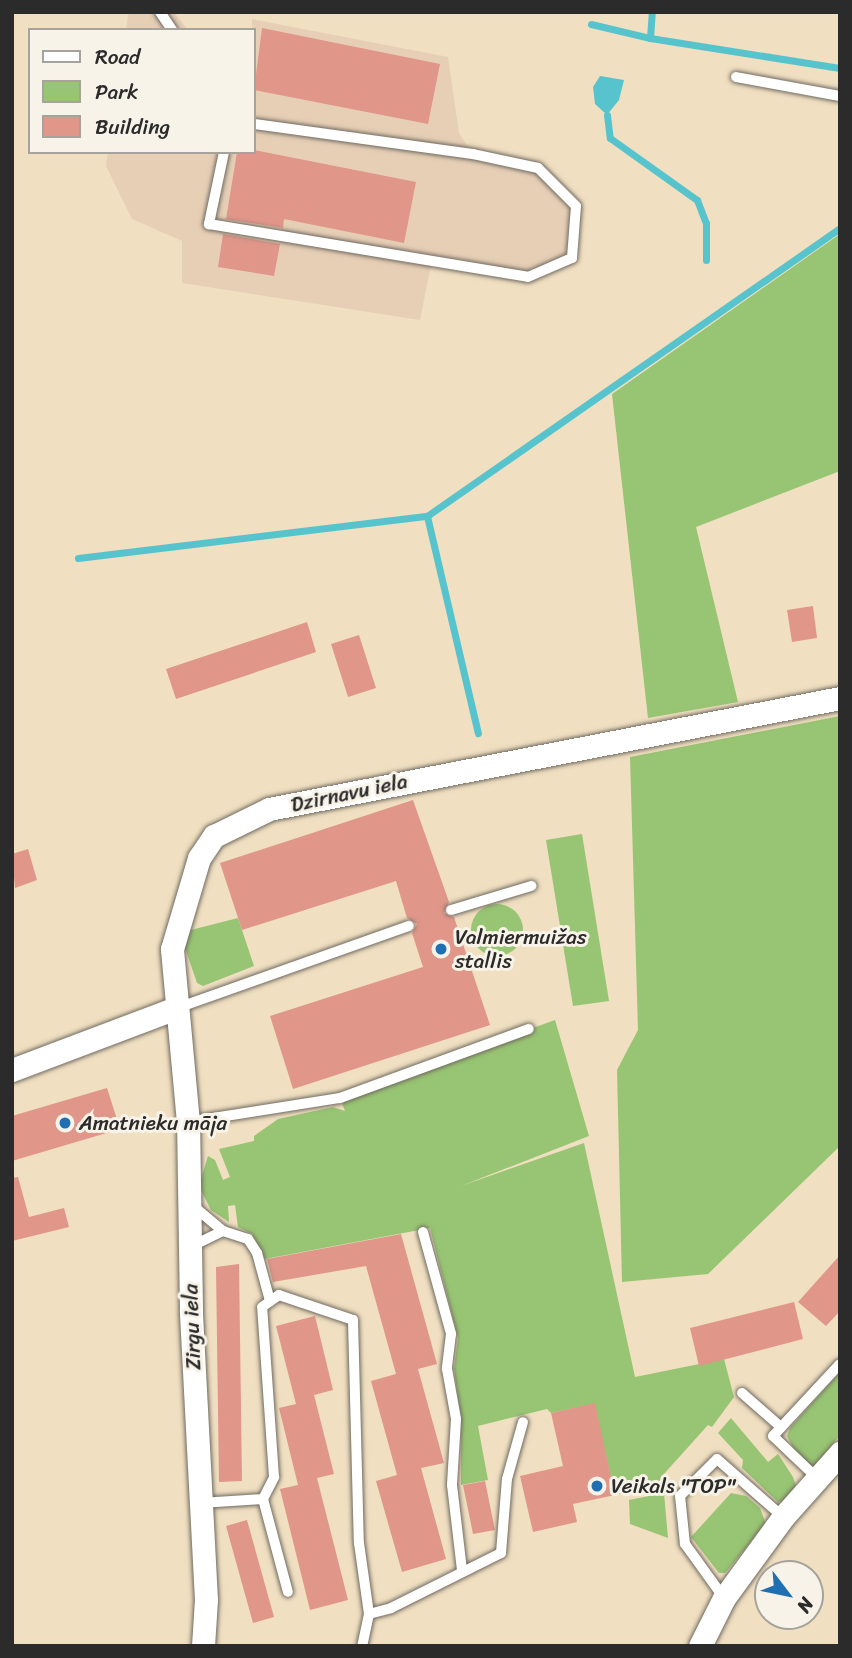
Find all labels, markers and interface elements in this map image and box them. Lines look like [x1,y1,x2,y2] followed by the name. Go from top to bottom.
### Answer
[28,28,256,154] legend
[95,38,140,76] text: Road
[95,73,138,111] text: Park
[95,108,170,146] text: Building
[288,768,410,818] street label: Dzirnavu iela
[455,924,587,974] place label: Valmiermuižas stallis
[433,941,449,957] marker: Valmiermuižas stallis
[79,1110,228,1136] place label: Amatnieku māja
[57,1115,73,1131] marker: Amatnieku māja
[178,1283,206,1371] street label: Zirgu iela
[611,1473,735,1499] place label: Veikals "TOP"
[589,1478,605,1494] marker: Veikals "TOP"
[754,1560,824,1630] north arrow
[788,1591,823,1620] text: N

